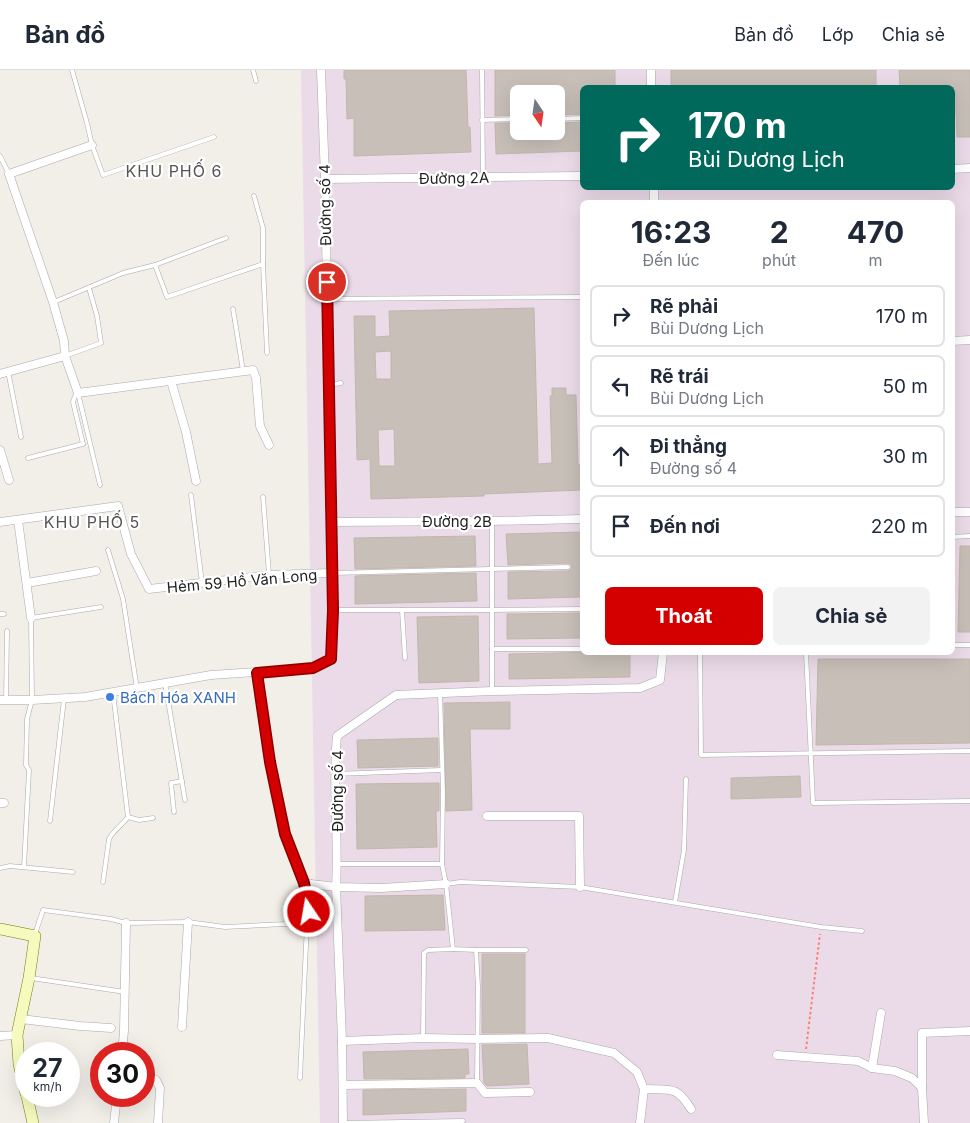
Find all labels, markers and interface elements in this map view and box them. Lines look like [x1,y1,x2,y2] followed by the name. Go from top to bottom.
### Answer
[25,20,105,49] text: Bản đồ
[734,24,794,45] text: Bản đồ
[822,24,854,45] text: Lớp
[882,24,945,45] text: Chia sẻ
[510,85,565,140] north arrow
[510,85,565,140] map controls
[688,104,787,146] text: 170 m
[605,105,670,170] icon: right
[688,146,845,172] text: Bùi Dương Lịch
[126,159,222,181] district label: KHU PHỐ 6
[315,164,335,246] street label: Đường số 4
[419,168,489,188] street label: Đường 2A
[631,214,711,250] text: 16:23
[770,214,789,250] text: 2
[847,214,904,250] text: 470
[642,250,700,270] text: Đến lúc
[762,250,796,270] text: phút
[869,250,883,270] text: m
[306,261,348,303] pin
[313,268,341,296] icon: arrive
[650,295,718,318] text: Rẽ phải
[607,302,635,330] icon: right
[876,305,928,328] text: 170 m
[650,318,764,338] text: Bùi Dương Lịch
[650,365,709,388] text: Rẽ trái
[607,372,635,400] icon: left
[882,375,928,398] text: 50 m
[650,388,764,408] text: Bùi Dương Lịch
[650,435,727,458] text: Đi thẳng
[607,442,635,470] icon: ahead
[882,445,928,468] text: 30 m
[650,458,737,478] text: Đường số 4
[44,510,140,532] district label: KHU PHỐ 5
[422,512,492,531] street label: Đường 2B
[607,512,635,540] icon: arrive
[650,515,720,538] text: Đến nơi
[871,515,928,538] text: 220 m
[166,565,318,597] street label: Hẻm 59 Hồ Văn Long
[605,587,763,645] button: Thoát
[773,587,930,645] button: Chia sẻ
[120,688,236,707] place label: Bách Hóa XANH
[104,691,116,703] marker: Bách Hóa XANH
[328,750,347,832] street label: Đường số 4
[282,885,334,937] position arrow
[90,1042,155,1107] speed limit sign: 30
[32,1053,63,1083] text: 27
[33,1079,62,1094] text: km/h

